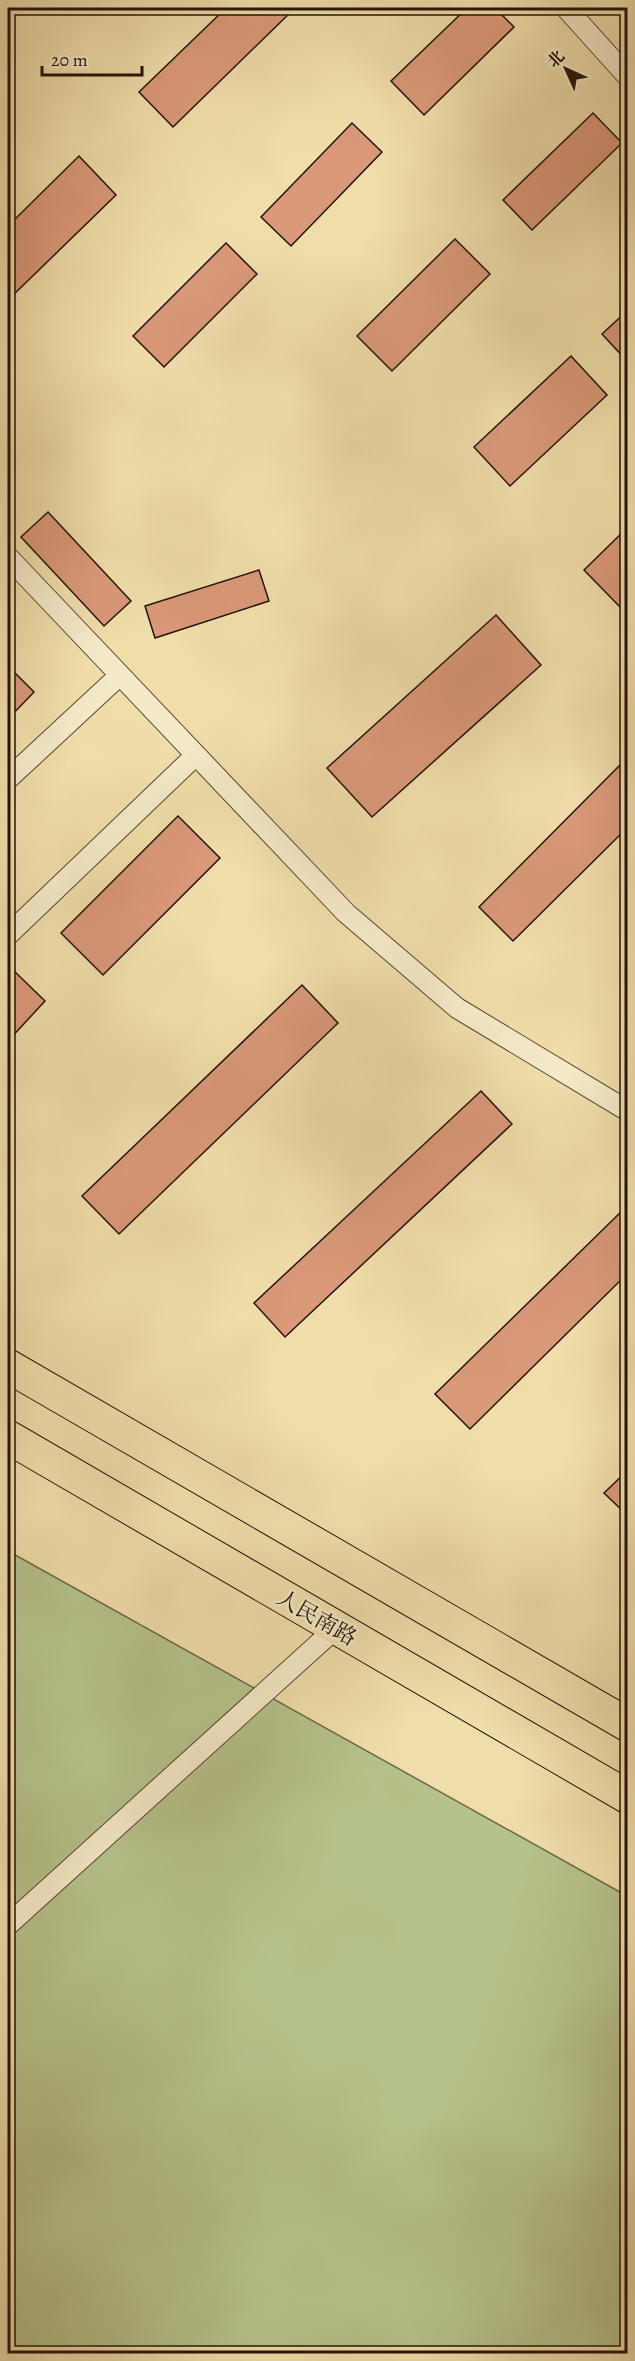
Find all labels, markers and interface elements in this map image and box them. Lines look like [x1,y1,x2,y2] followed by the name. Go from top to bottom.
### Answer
[42,39,142,77] scale bar
[536,39,596,99] north arrow
[543,46,570,73] text: 北
[51,48,88,72] text: 20 m
[271,1583,362,1653] street label: 人民南路

